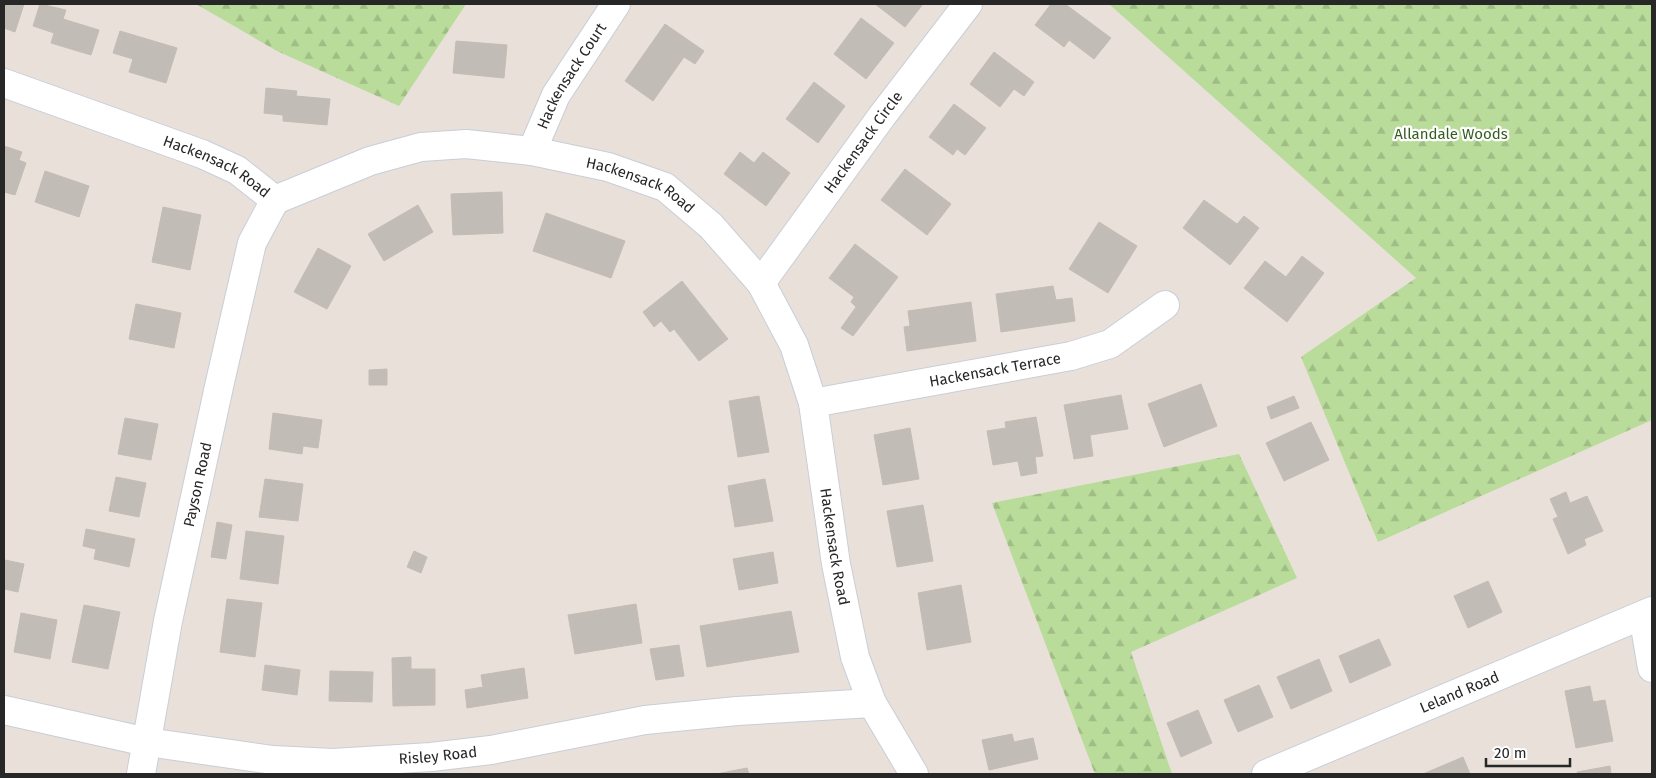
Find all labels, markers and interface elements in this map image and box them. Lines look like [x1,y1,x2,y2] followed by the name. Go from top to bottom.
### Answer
[533,19,610,132] street label: Hackensack Court
[820,88,907,197] street label: Hackensack Circle
[1394,125,1508,143] park label: Allandale Woods
[161,132,274,202] street label: Hackensack Road
[584,154,698,217] street label: Hackensack Road
[928,349,1062,391] street label: Hackensack Terrace
[180,440,216,529] street label: Payson Road
[816,487,853,607] street label: Hackensack Road
[1417,668,1502,717] street label: Leland Road
[1486,736,1570,768] scale bar
[398,743,478,768] street label: Risley Road
[1494,744,1527,762] text: 20 m

